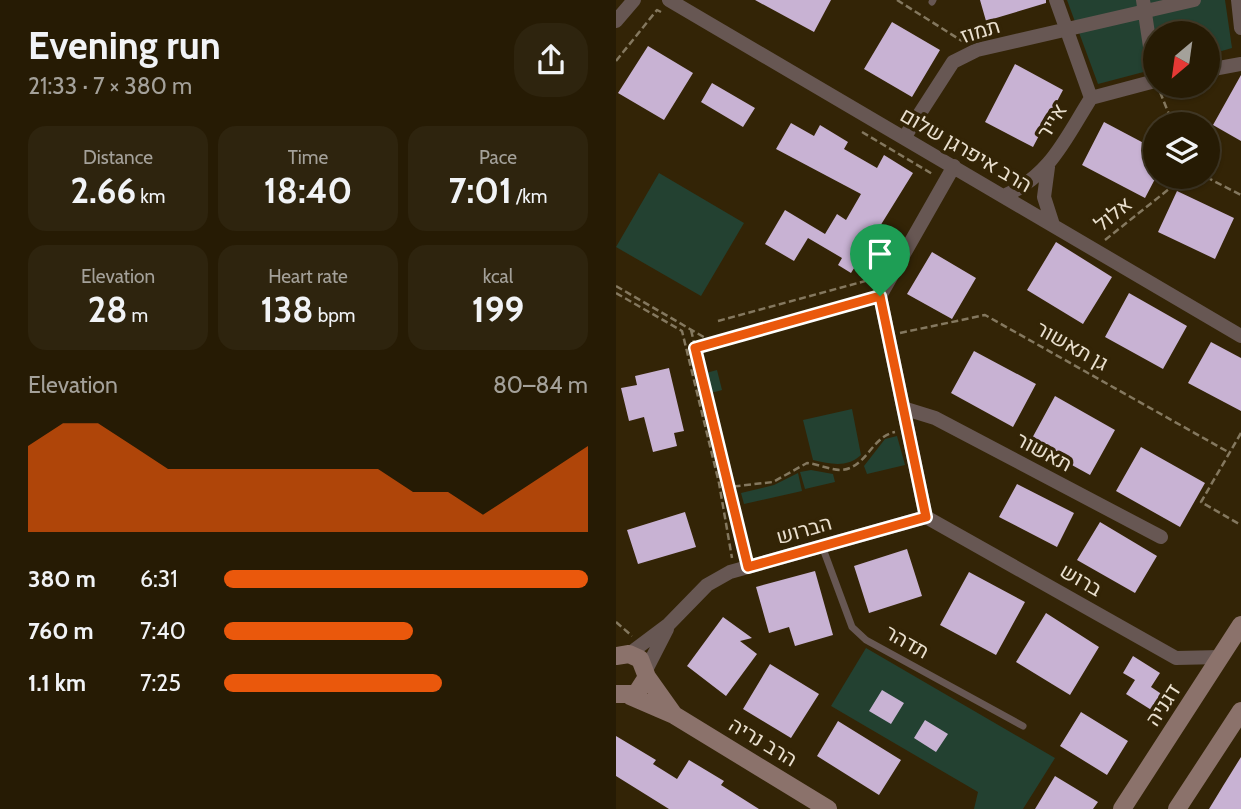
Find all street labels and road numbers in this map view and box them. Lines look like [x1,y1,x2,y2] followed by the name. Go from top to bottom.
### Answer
[957,13,1003,48] street label: תמוז
[1031,99,1072,143] street label: אייר
[896,102,1036,197] street label: הרב איפרגן שלום
[1089,191,1137,236] street label: אלול
[1032,316,1113,376] street label: גן תאשור
[1012,426,1076,477] street label: תאשור
[773,510,835,549] street label: הברוש
[1056,558,1107,601] street label: ברוש
[881,619,934,664] street label: תדהר
[1140,679,1185,731] street label: דגניה
[725,712,802,772] street label: הרב נריה

